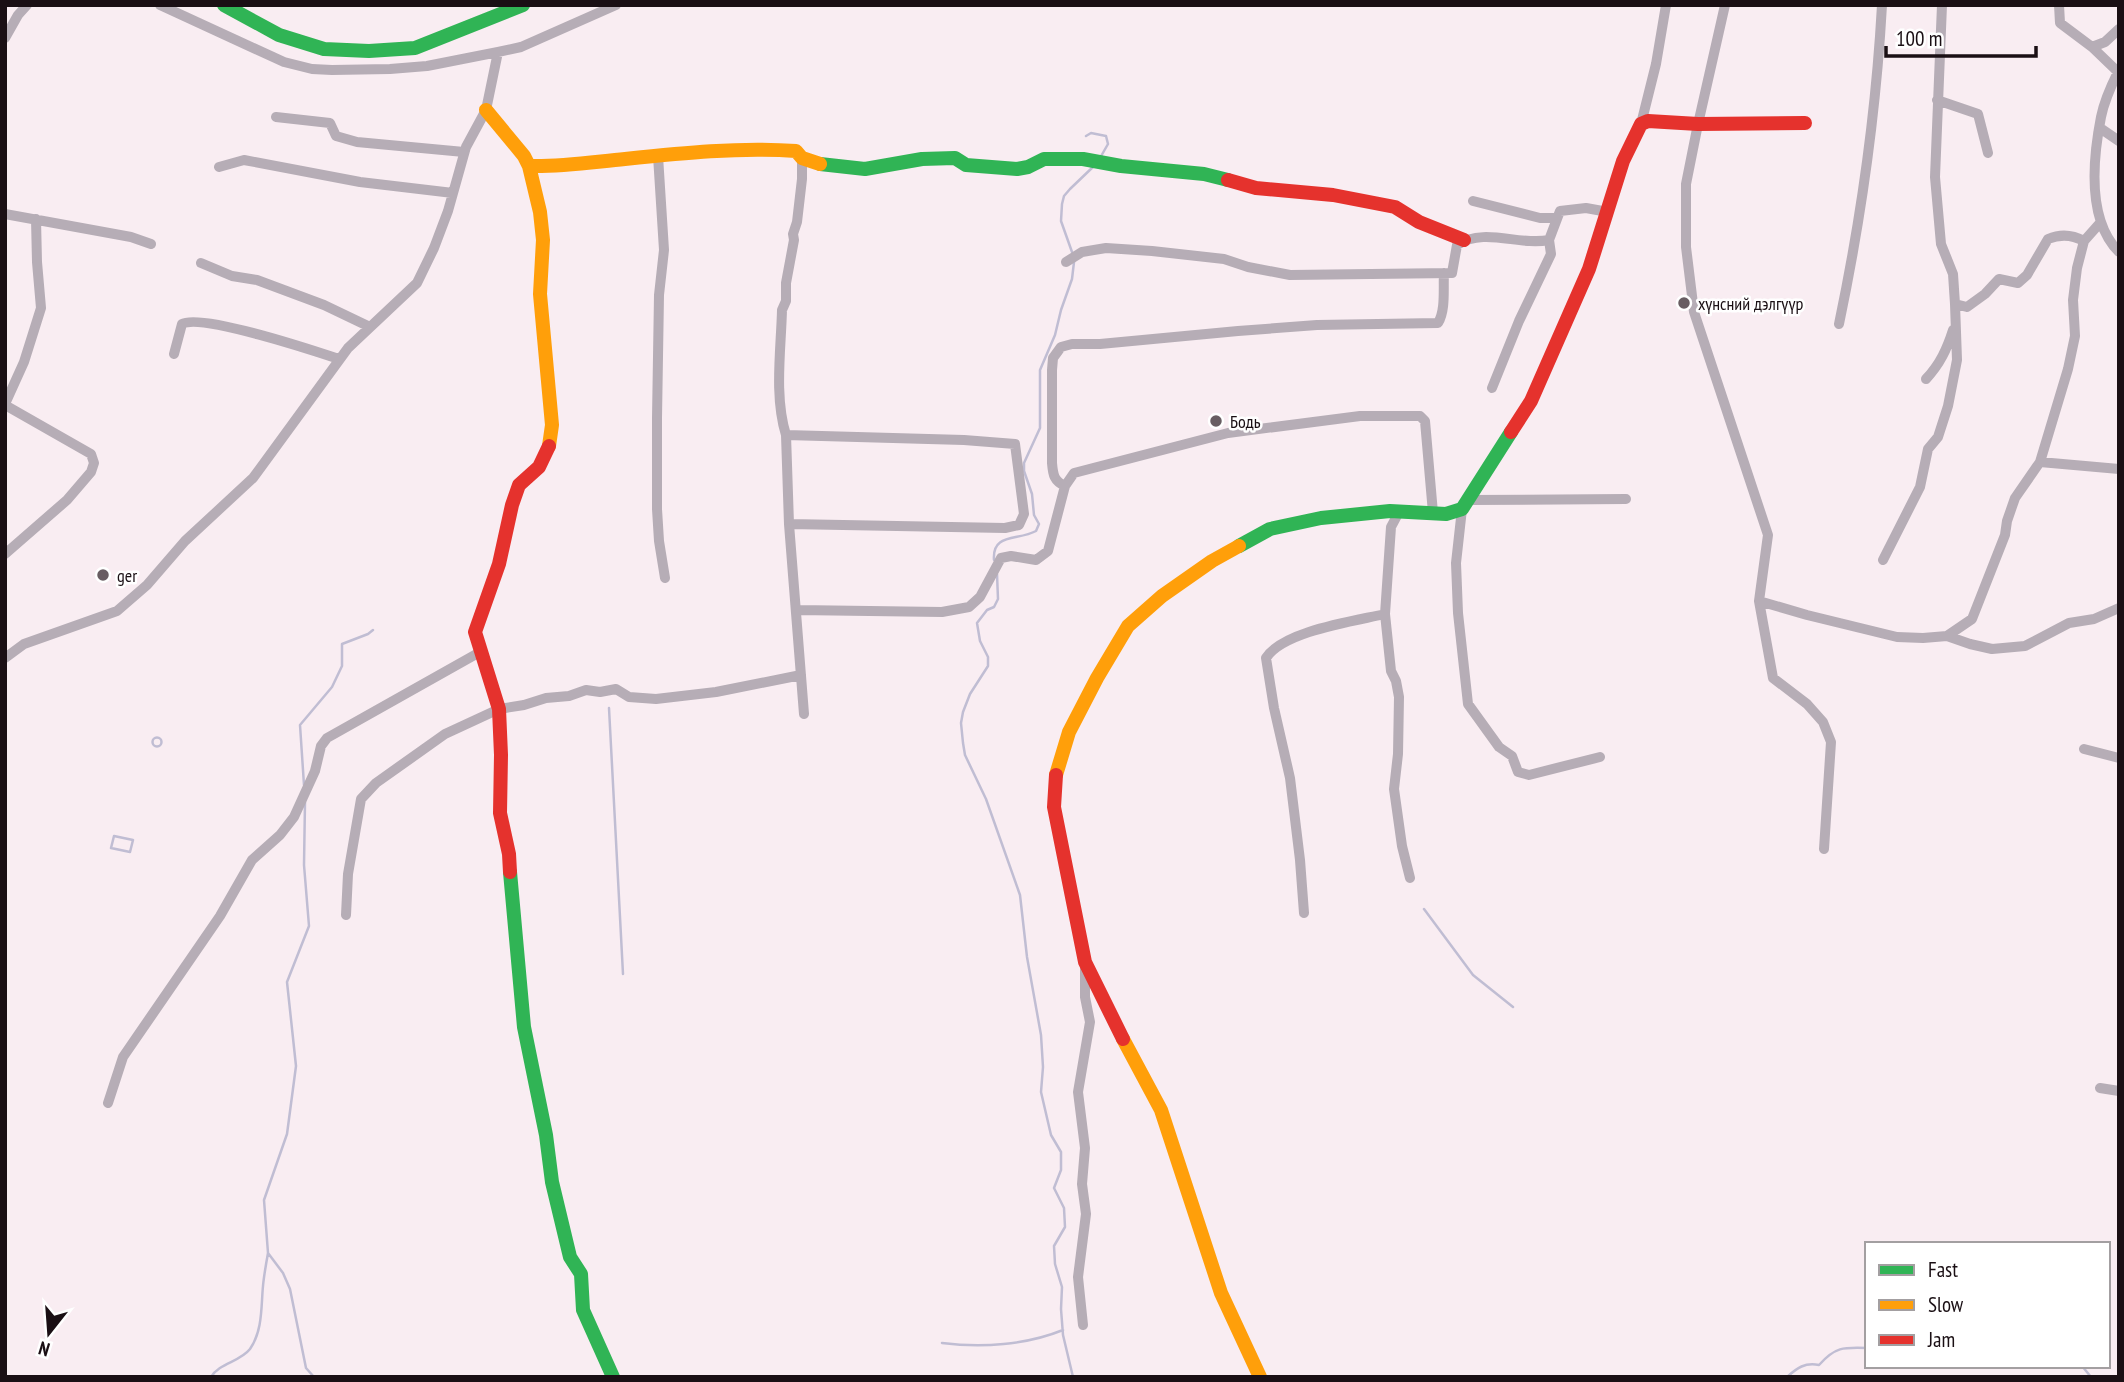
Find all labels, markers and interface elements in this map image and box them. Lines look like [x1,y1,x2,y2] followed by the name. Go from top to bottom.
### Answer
[1886,14,2036,58] scale bar
[1896,25,1942,52] text: 100 m
[1698,292,1803,315] place label: хүнсний дэлгүүр
[1676,295,1692,311] marker: хүнсний дэлгүүр
[1230,410,1261,433] place label: Бодь
[1208,413,1224,429] marker: Бодь
[117,564,137,587] place label: ger
[95,567,111,583] marker: ger
[1865,1242,2110,1368] legend
[1928,1256,1958,1283] text: Fast
[1928,1291,1964,1318] text: Slow
[14,1298,84,1368] north arrow
[1927,1326,1955,1353] text: Jam
[36,1336,52,1362] text: N

